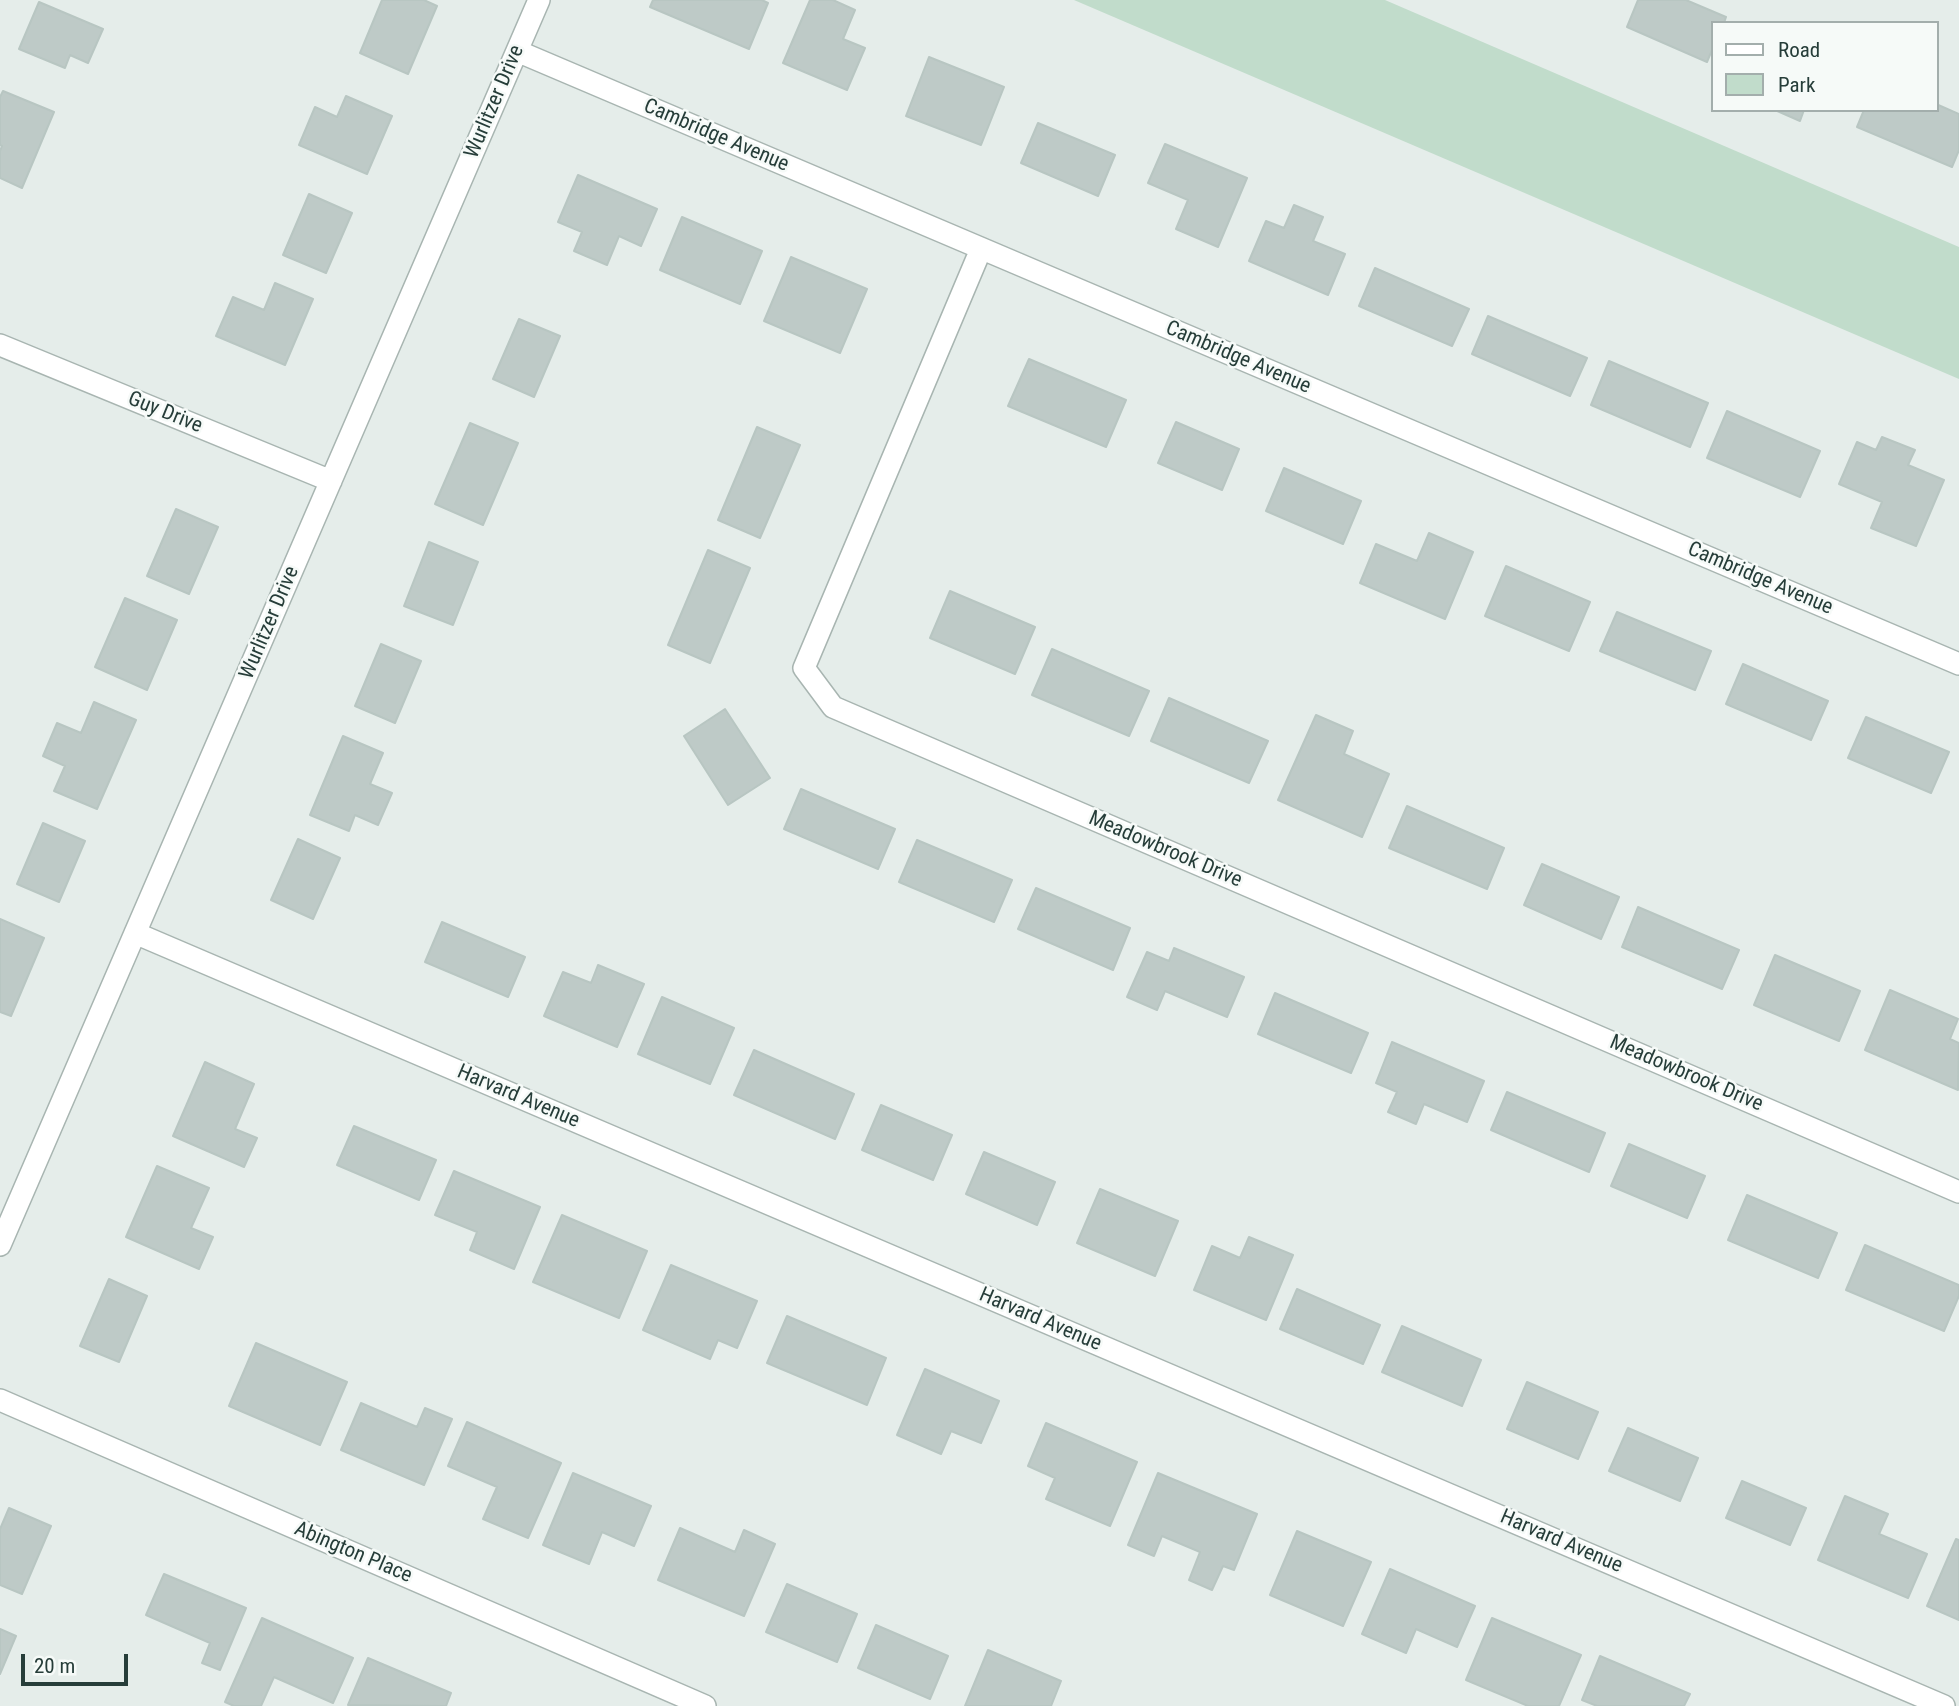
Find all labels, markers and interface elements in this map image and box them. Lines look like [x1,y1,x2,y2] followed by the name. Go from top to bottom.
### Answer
[1710,21,1938,112] legend
[1778,38,1820,62] text: Road
[460,42,530,162] street label: Wurlitzer Drive
[1778,73,1815,97] text: Park
[640,94,792,178] street label: Cambridge Avenue
[1162,316,1314,400] street label: Cambridge Avenue
[124,387,206,439] street label: Guy Drive
[1684,537,1836,621] street label: Cambridge Avenue
[235,563,305,683] street label: Wurlitzer Drive
[1085,806,1245,894] street label: Meadowbrook Drive
[1606,1030,1766,1118] street label: Meadowbrook Drive
[453,1060,583,1134] street label: Harvard Avenue
[975,1283,1105,1357] street label: Harvard Avenue
[1496,1505,1626,1579] street label: Harvard Avenue
[290,1517,416,1589] street label: Abington Place
[24,1640,131,1684] scale bar
[34,1654,75,1678] text: 20 m

